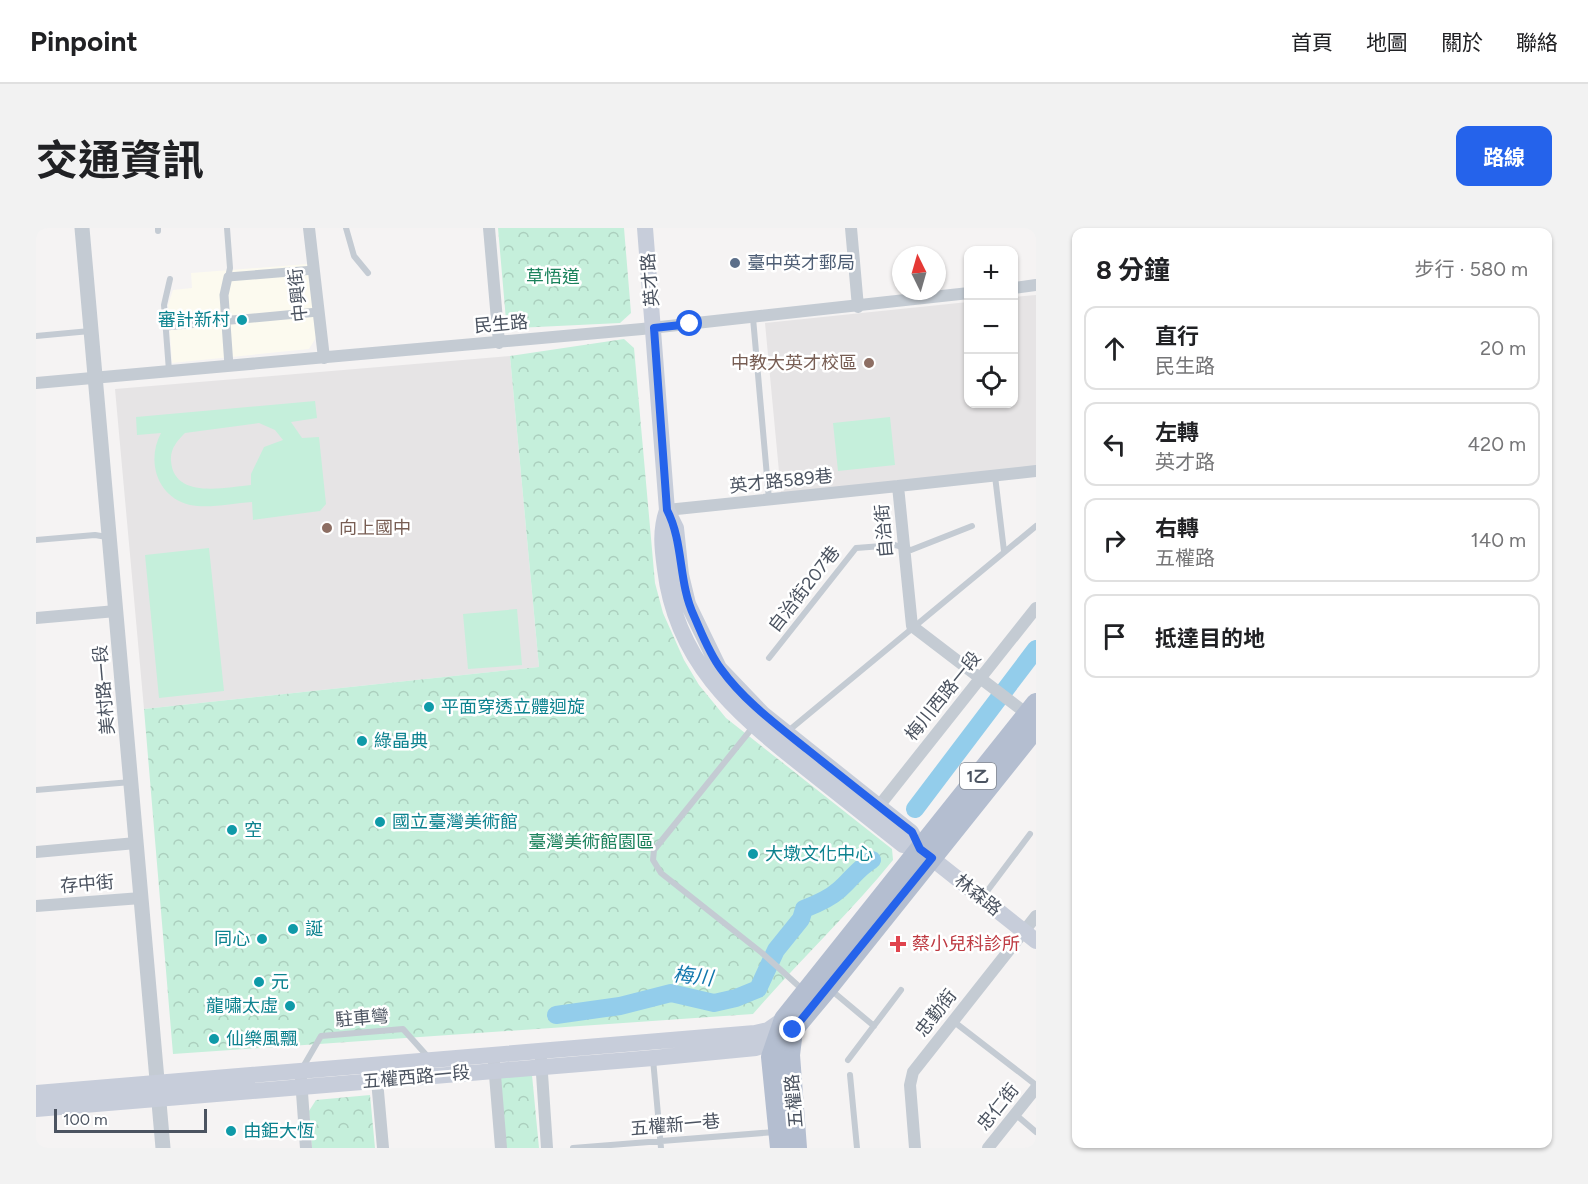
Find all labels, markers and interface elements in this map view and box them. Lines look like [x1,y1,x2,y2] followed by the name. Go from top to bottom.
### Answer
[30,24,138,58] text: Pinpoint
[1291,30,1333,55] text: 首頁
[1366,30,1408,55] text: 地圖
[1441,30,1483,55] text: 關於
[1516,30,1558,55] text: 聯絡
[1456,126,1552,186] button: 路線
[36,135,204,186] text: 交通資訊
[892,246,946,300] north arrow
[964,246,1018,408] map controls
[964,246,1018,300] button: +
[637,252,663,308] street label: 英才路
[747,252,855,274] place label: 臺中英才郵局
[1096,254,1170,286] text: 8 分鐘
[728,256,742,270] marker: 臺中英才郵局
[1414,257,1528,281] text: 步行 · 580 m
[526,266,580,288] park label: 草悟道
[284,267,312,323] street label: 中興街
[964,300,1018,354] button: −
[158,309,230,331] place label: 審計新村
[676,310,702,336] route start
[473,311,529,337] street label: 民生路
[235,313,249,327] marker: 審計新村
[1155,323,1199,350] text: 直行
[1098,332,1131,365] icon: ahead
[1480,336,1526,360] text: 20 m
[731,352,857,374] place label: 中教大英才校區
[964,354,1018,408] button: locate
[1155,354,1215,378] text: 民生路
[862,356,876,370] marker: 中教大英才校區
[1155,419,1199,446] text: 左轉
[1098,428,1131,461] icon: left
[1468,432,1526,456] text: 420 m
[1155,450,1215,474] text: 英才路
[728,465,834,497] street label: 英才路589巷
[871,503,897,559] street label: 自治街
[1155,515,1199,542] text: 右轉
[339,517,411,539] place label: 向上國中
[320,521,334,535] marker: 向上國中
[1098,524,1131,557] icon: right
[1471,528,1526,552] text: 140 m
[764,542,844,636] street label: 自治街207巷
[1155,546,1215,570] text: 五權路
[1098,620,1131,653] icon: arrive
[1155,625,1265,652] text: 抵達目的地
[89,644,119,736] street label: 美村路一段
[900,647,986,745] street label: 梅川西路一段
[441,696,585,718] place label: 平面穿透立體迴旋
[422,700,436,714] marker: 平面穿透立體迴旋
[374,730,428,752] place label: 綠晶典
[355,734,369,748] marker: 綠晶典
[960,763,996,789] road number: 1乙
[392,811,518,833] place label: 國立臺灣美術館
[373,815,387,829] marker: 國立臺灣美術館
[244,819,262,841] place label: 空
[225,823,239,837] marker: 空
[528,831,654,853] park label: 臺灣美術館園區
[765,843,873,865] place label: 大墩文化中心
[746,847,760,861] marker: 大墩文化中心
[950,869,1006,921] street label: 林森路
[59,871,115,897] street label: 存中街
[305,918,323,940] place label: 誕
[286,922,300,936] marker: 誕
[214,928,250,950] place label: 同心
[255,932,269,946] marker: 同心
[912,933,1020,955] place label: 蔡小兒科診所
[889,935,907,953] marker: 蔡小兒科診所
[672,962,716,990] water label: 梅川
[271,971,289,993] place label: 元
[252,975,266,989] marker: 元
[911,985,961,1041] street label: 忠勤街
[206,995,278,1017] place label: 龍嘯太虛
[283,999,297,1013] marker: 龍嘯太虛
[334,1005,390,1031] street label: 駐車彎
[779,1016,805,1042] route end
[226,1028,298,1050] place label: 仙樂風飄
[207,1032,221,1046] marker: 仙樂風飄
[361,1061,471,1093] street label: 五權西路一段
[781,1073,807,1129] street label: 五權路
[972,1079,1024,1135] street label: 忠仁街
[54,1106,207,1134] scale bar
[63,1110,108,1129] text: 100 m
[629,1110,721,1140] street label: 五權新一巷
[243,1120,315,1142] place label: 由鉅大恆
[224,1124,238,1138] marker: 由鉅大恆

